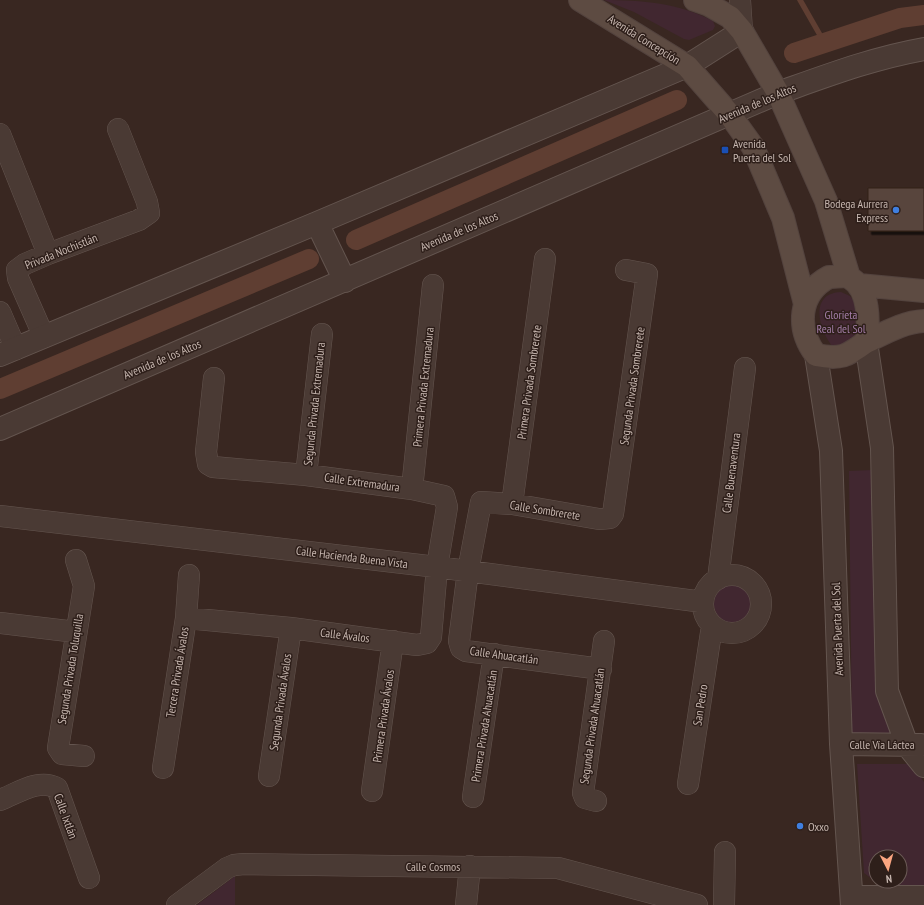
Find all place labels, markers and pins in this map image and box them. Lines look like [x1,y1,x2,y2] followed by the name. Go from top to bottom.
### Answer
[733,136,791,165] place label: Avenida Puerta del Sol
[720,145,730,155] marker: Avenida Puerta del Sol
[824,196,888,225] place label: Bodega Aurrera Express
[891,205,901,215] marker: Bodega Aurrera Express
[808,819,829,834] place label: Oxxo
[795,821,805,831] marker: Oxxo

